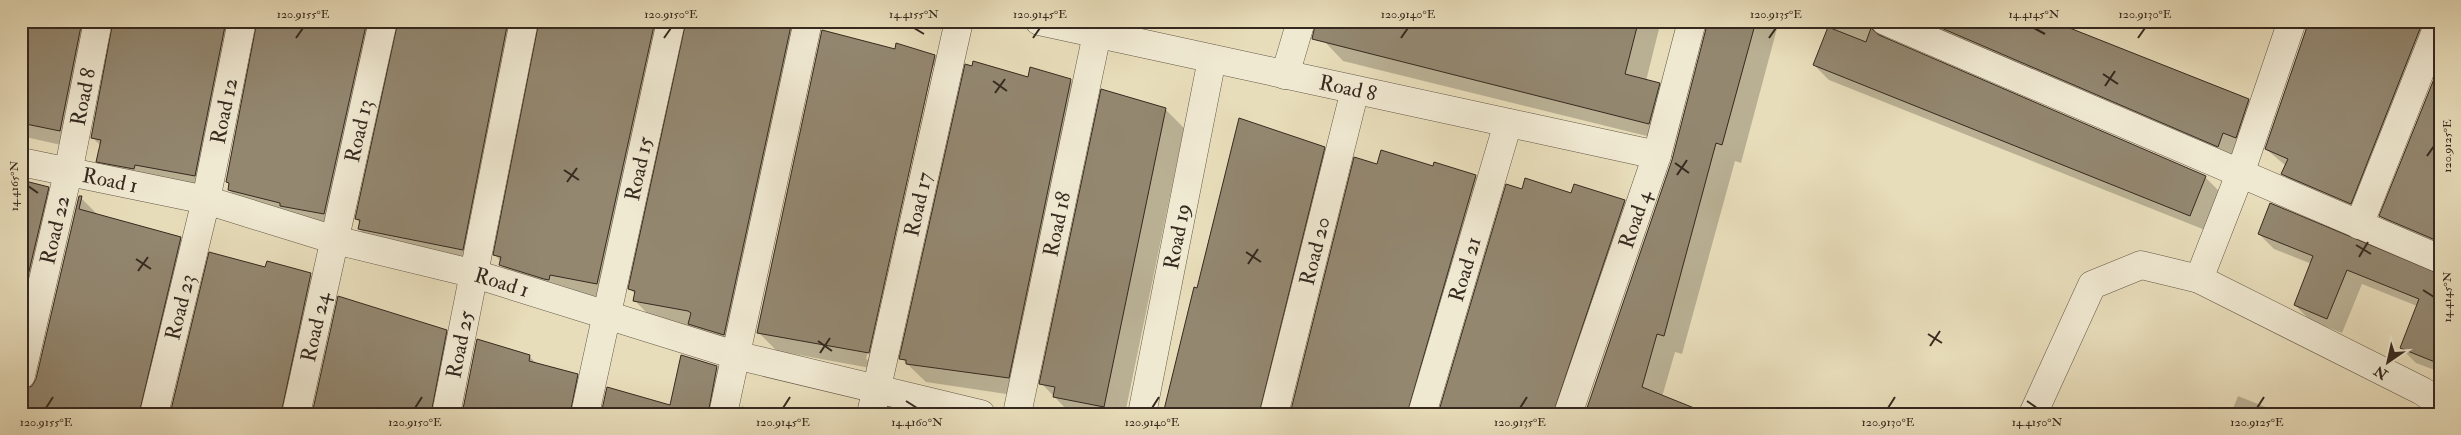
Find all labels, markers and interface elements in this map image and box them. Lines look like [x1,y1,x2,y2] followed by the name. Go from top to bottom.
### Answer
[277,7,330,22] text: 120.9155°E
[644,7,698,22] text: 120.9150°E
[889,7,939,22] text: 14.4155°N
[1013,7,1067,22] text: 120.9145°E
[1381,7,1436,22] text: 120.9140°E
[1750,7,1802,22] text: 120.9135°E
[2009,7,2060,22] text: 14.4145°N
[2119,7,2172,22] text: 120.9130°E
[65,66,102,128] street label: Road 8
[1316,69,1379,108] street label: Road 8
[205,76,244,146] street label: Road 12
[339,97,379,165] street label: Road 13
[2440,119,2455,173] text: 120.9125°E
[619,134,659,204] street label: Road 15
[7,160,22,211] text: 14.4165°N
[80,162,140,200] street label: Road 1
[898,169,939,239] street label: Road 17
[1613,185,1658,252] street label: Road 4
[1037,189,1077,259] street label: Road 18
[34,193,76,267] street label: Road 22
[1158,201,1197,272] street label: Road 19
[1294,214,1337,288] street label: Road 20
[1443,234,1488,305] street label: Road 21
[471,262,532,304] street label: Road 1
[159,271,201,343] street label: Road 23
[2440,271,2455,322] text: 14.4145°N
[295,288,337,364] street label: Road 24
[440,308,480,381] street label: Road 25
[2364,338,2414,388] north arrow
[2371,362,2392,383] text: N
[20,415,73,430] text: 120.9155°E
[388,415,442,430] text: 120.9150°E
[756,415,810,430] text: 120.9145°E
[891,415,943,430] text: 14.4160°N
[1125,415,1180,430] text: 120.9140°E
[1494,415,1546,430] text: 120.9135°E
[1862,415,1915,430] text: 120.9130°E
[2012,415,2063,430] text: 14.4150°N
[2230,415,2284,430] text: 120.9125°E

